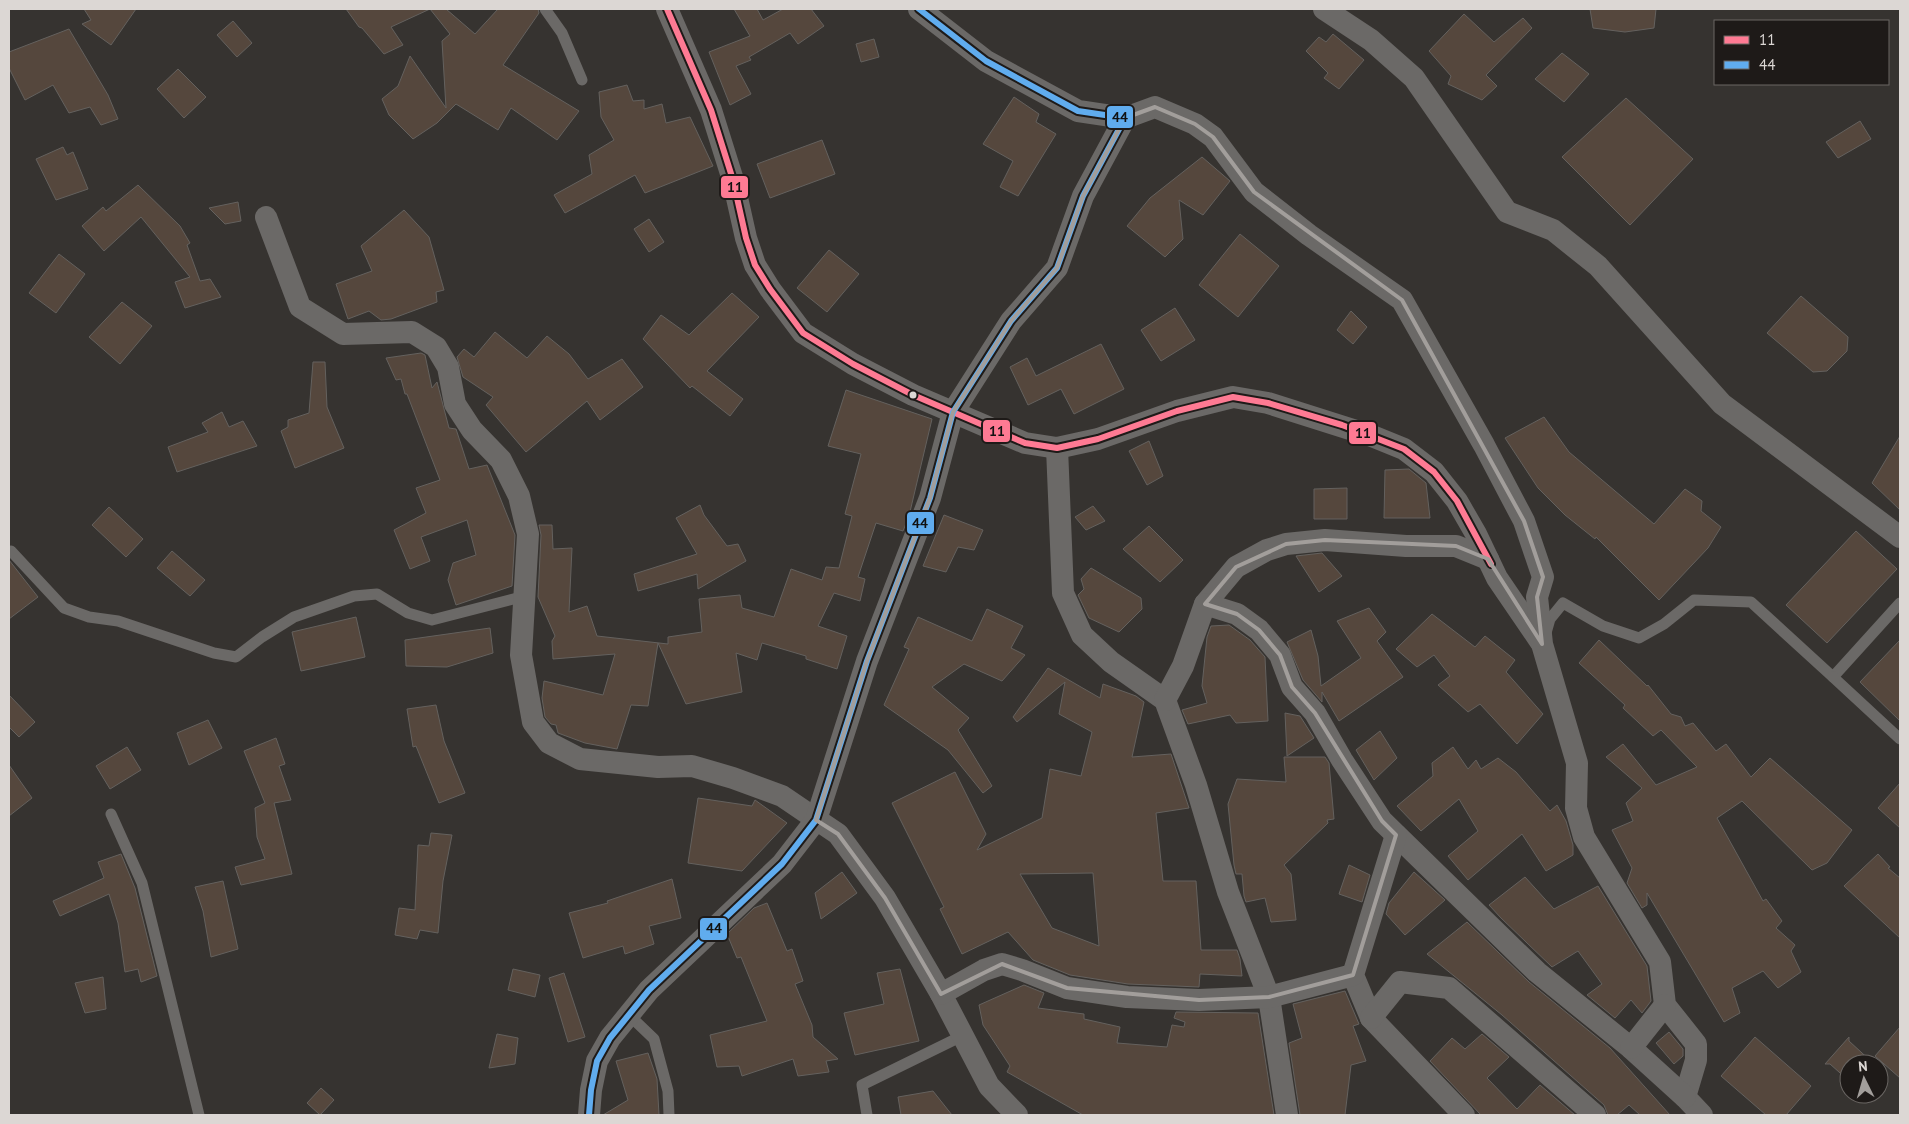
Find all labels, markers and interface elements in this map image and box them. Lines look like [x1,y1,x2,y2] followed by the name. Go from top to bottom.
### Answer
[1714,20,1889,85] legend
[1759,30,1775,49] text: 11
[1759,55,1775,74] text: 44
[1106,105,1134,129] line badge: 44
[1112,108,1128,126] text: 44
[720,175,749,199] line badge: 11
[727,178,743,196] text: 11
[908,390,918,400] unlabelled marker
[982,419,1011,443] line badge: 11
[1348,421,1377,445] line badge: 11
[989,422,1005,440] text: 11
[1355,424,1371,442] text: 11
[906,511,935,535] line badge: 44
[912,514,928,532] text: 44
[699,917,728,941] line badge: 44
[706,919,722,937] text: 44
[1839,1054,1889,1104] north arrow
[1857,1057,1868,1075] text: N

